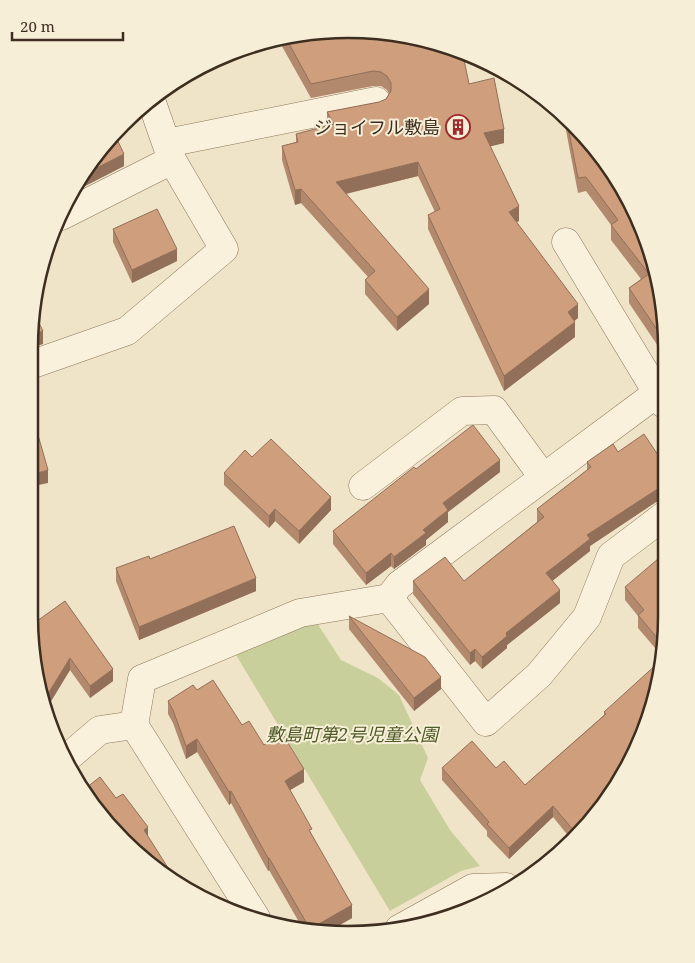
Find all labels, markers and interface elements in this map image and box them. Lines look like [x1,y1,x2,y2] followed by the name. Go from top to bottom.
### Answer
[12,10,124,42] scale bar
[20,16,55,36] text: 20 m
[445,114,471,140] building icon: ジョイフル敷島
[314,115,440,139] place label: ジョイフル敷島
[266,722,441,746] park label: 敷島町第2号児童公園

